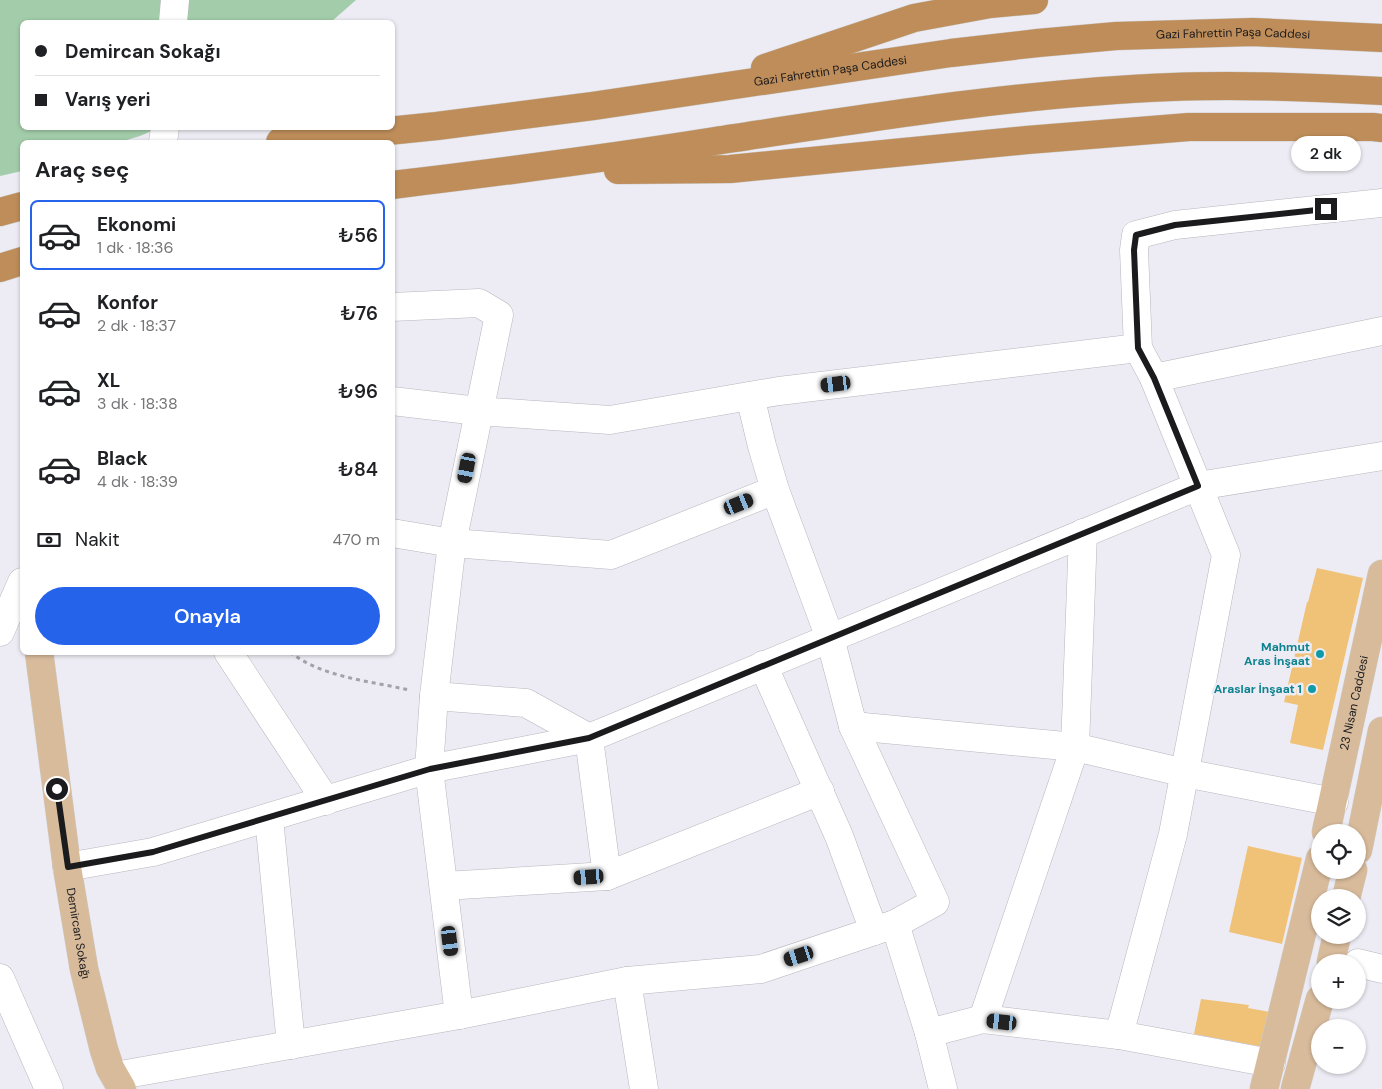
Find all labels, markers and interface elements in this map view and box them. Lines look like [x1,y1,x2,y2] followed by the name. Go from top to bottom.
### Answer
[1156,24,1311,43] street label: Gazi Fahrettin Paşa Caddesi
[65,39,221,64] text: Demircan Sokağı
[753,52,908,90] street label: Gazi Fahrettin Paşa Caddesi
[65,87,151,112] text: Varış yeri
[1291,136,1361,172] callout: 2 dk
[1310,143,1342,164] text: 2 dk
[35,155,129,184] text: Araç seç
[1315,198,1337,220] route end
[97,212,176,237] text: Ekonomi
[37,213,82,258] icon: car
[339,223,378,248] text: ₺56
[97,237,173,258] text: 1 dk · 18:36
[97,290,158,315] text: Konfor
[37,291,82,336] icon: car
[340,301,378,326] text: ₺76
[97,315,176,336] text: 2 dk · 18:37
[97,368,120,393] text: XL
[37,369,82,414] icon: car
[820,375,851,393] car
[338,379,378,404] text: ₺96
[97,393,178,414] text: 3 dk · 18:38
[97,446,148,471] text: Black
[37,447,82,492] icon: car
[456,452,477,484] car
[338,457,378,482] text: ₺84
[97,471,178,492] text: 4 dk · 18:39
[722,491,755,517] car
[35,526,63,554] icon: cash
[75,527,120,552] text: Nakit
[333,529,380,550] text: 470 m
[35,587,380,645] button: Onayla
[1244,639,1310,669] place label: Mahmut Aras İnşaat
[1314,648,1326,660] marker: Mahmut Aras İnşaat
[1336,654,1372,752] street label: 23 Nisan Caddesi
[1214,681,1302,697] place label: Araslar İnşaat 1
[1306,683,1318,695] marker: Araslar İnşaat 1
[46,778,68,800] route start
[1311,824,1366,1074] map controls
[1311,824,1366,879] button: locate
[573,868,604,886] car
[63,886,94,981] street label: Demircan Sokağı
[1311,889,1366,944] button: layers
[440,925,459,957] car
[782,944,815,968] car
[1311,954,1366,1009] button: +
[986,1013,1017,1031] car
[1311,1019,1366,1074] button: −

